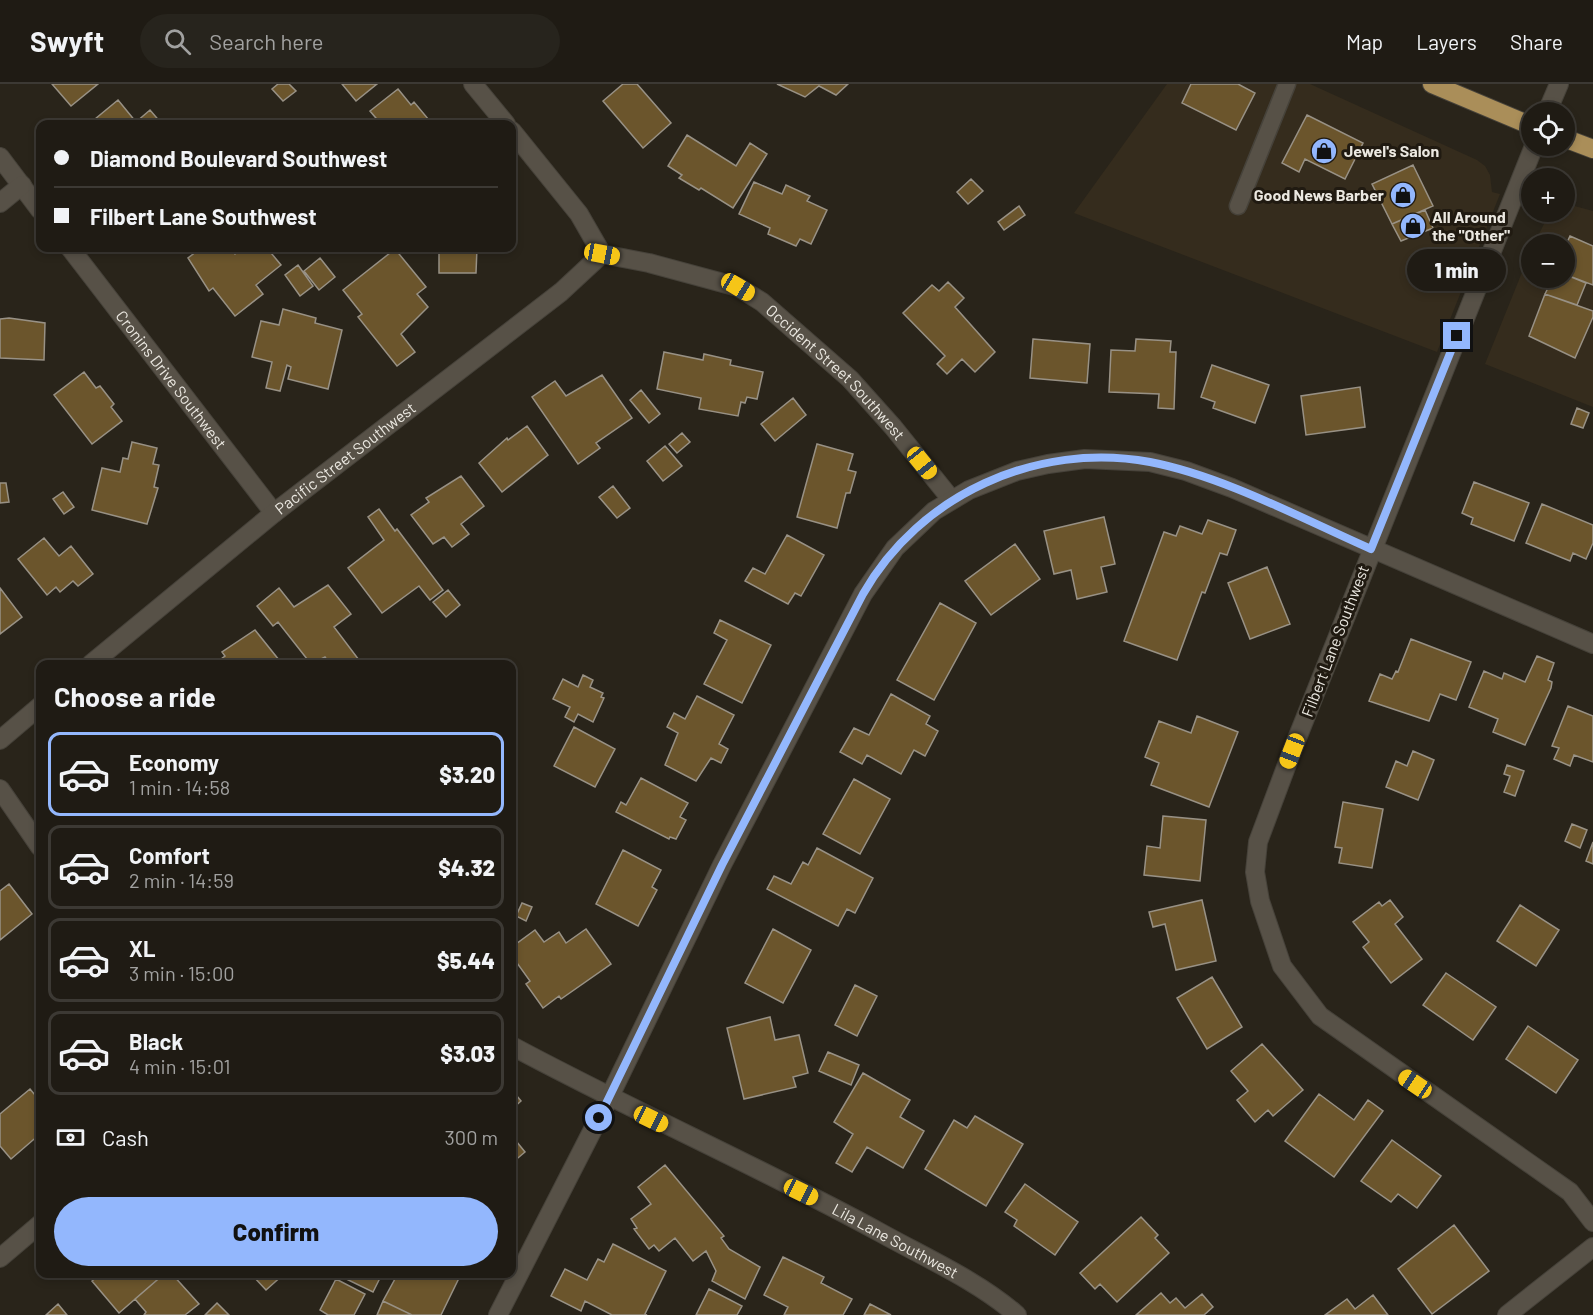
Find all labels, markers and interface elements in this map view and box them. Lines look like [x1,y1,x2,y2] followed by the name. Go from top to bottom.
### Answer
[140,14,560,68] search box
[30,24,104,58] text: Swyft
[161,25,194,58] icon: search
[209,28,324,54] text: Search here
[1346,29,1383,54] text: Map
[1416,29,1477,54] text: Layers
[1510,29,1563,54] text: Share
[1521,102,1575,288] map controls
[1521,102,1575,156] button: locate
[1309,136,1339,166] shop icon: Jewel's Salon
[1344,141,1439,160] place label: Jewel's Salon
[90,145,387,171] text: Diamond Boulevard Southwest
[1521,168,1575,222] button: +
[1388,180,1418,210] shop icon: Good News Barber
[1254,185,1384,204] place label: Good News Barber
[90,203,317,229] text: Filbert Lane Southwest
[1432,207,1510,244] place label: All Around the "Other"
[1398,211,1428,241] shop icon: All Around the "Other"
[1521,234,1575,288] button: −
[583,242,621,266] car
[1408,249,1506,291] callout: 1 min
[1435,258,1478,282] text: 1 min
[718,270,758,304] car
[762,300,909,443] street label: Occident Street Southwest
[112,306,231,452] street label: Cronins Drive Southwest
[1443,322,1470,349] route end
[271,398,419,518] street label: Pacific Street Southwest
[904,443,940,483] car
[1297,562,1372,719] street label: Filbert Lane Southwest
[54,680,216,712] text: Choose a ride
[1277,731,1307,771] car
[57,747,111,801] icon: car
[129,749,219,775] text: Economy
[439,761,495,787] text: $3.20
[129,775,230,799] text: 1 min · 14:58
[57,840,111,894] icon: car
[129,842,210,868] text: Comfort
[438,854,495,880] text: $4.32
[129,868,234,892] text: 2 min · 14:59
[57,933,111,987] icon: car
[129,935,155,961] text: XL
[437,947,495,973] text: $5.44
[129,961,235,985] text: 3 min · 15:00
[57,1026,111,1080] icon: car
[129,1028,183,1054] text: Black
[440,1040,495,1066] text: $3.03
[129,1054,230,1078] text: 4 min · 15:01
[1395,1066,1435,1102] car
[631,1103,671,1135] car
[585,1104,612,1131] route start
[54,1121,87,1154] icon: cash
[102,1124,149,1150] text: Cash
[445,1125,498,1149] text: 300 m
[781,1176,821,1208] car
[54,1197,498,1266] button: Confirm
[829,1199,962,1282] street label: Lila Lane Southwest

